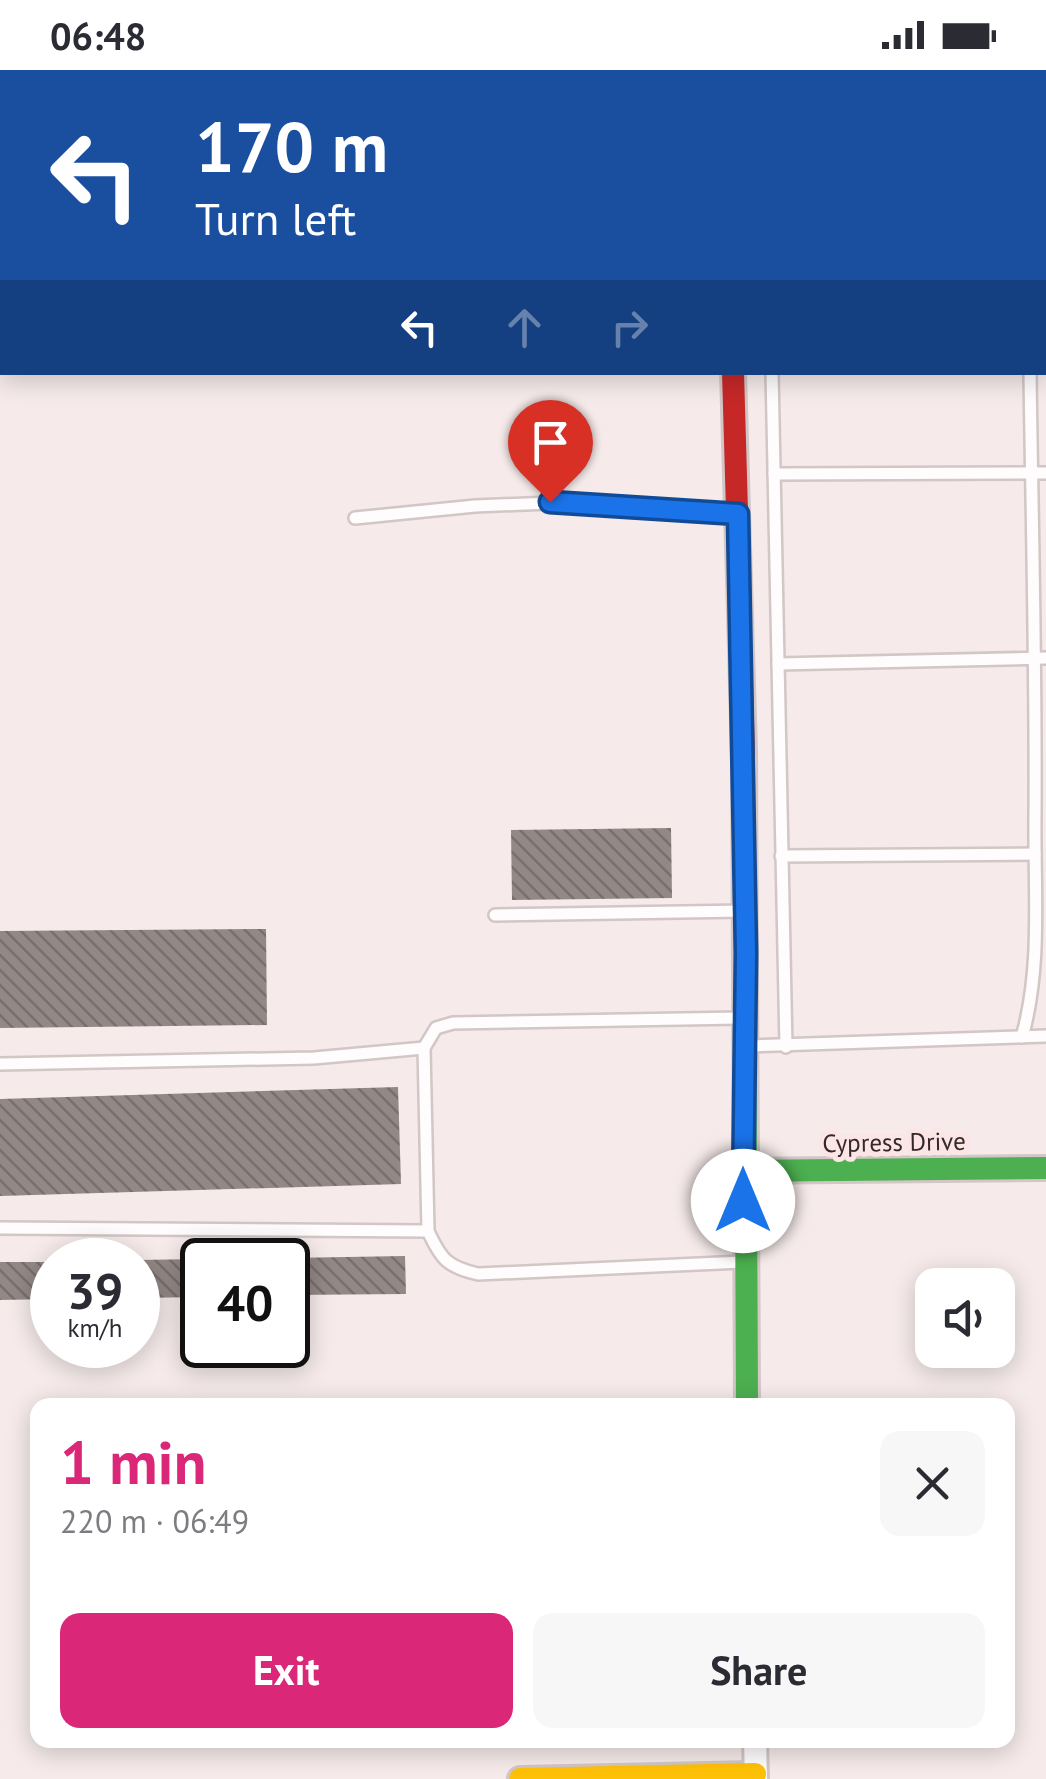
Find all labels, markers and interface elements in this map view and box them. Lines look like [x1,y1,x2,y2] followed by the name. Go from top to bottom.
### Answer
[50,11,146,60] text: 06:48
[195,101,388,191] text: 170 m
[30,110,160,240] icon: left
[195,189,356,247] text: Turn left
[392,300,447,355] icon: left
[497,300,552,355] icon: ahead
[602,300,657,355] icon: right
[508,400,593,503] pin
[523,415,578,470] icon: arrive
[822,1125,966,1159] street label: Cypress Drive
[691,1149,795,1253] position arrow
[180,1238,310,1368] speed limit sign: 40
[67,1258,123,1323] text: 39
[915,1268,1015,1368] map controls
[915,1268,1015,1368] button: sound
[68,1312,122,1344] text: km/h
[60,1423,206,1501] text: 1 min
[880,1431,985,1536] button: close
[60,1500,249,1542] text: 220 m · 06:49
[60,1613,513,1728] button: Exit
[533,1613,985,1728] button: Share

